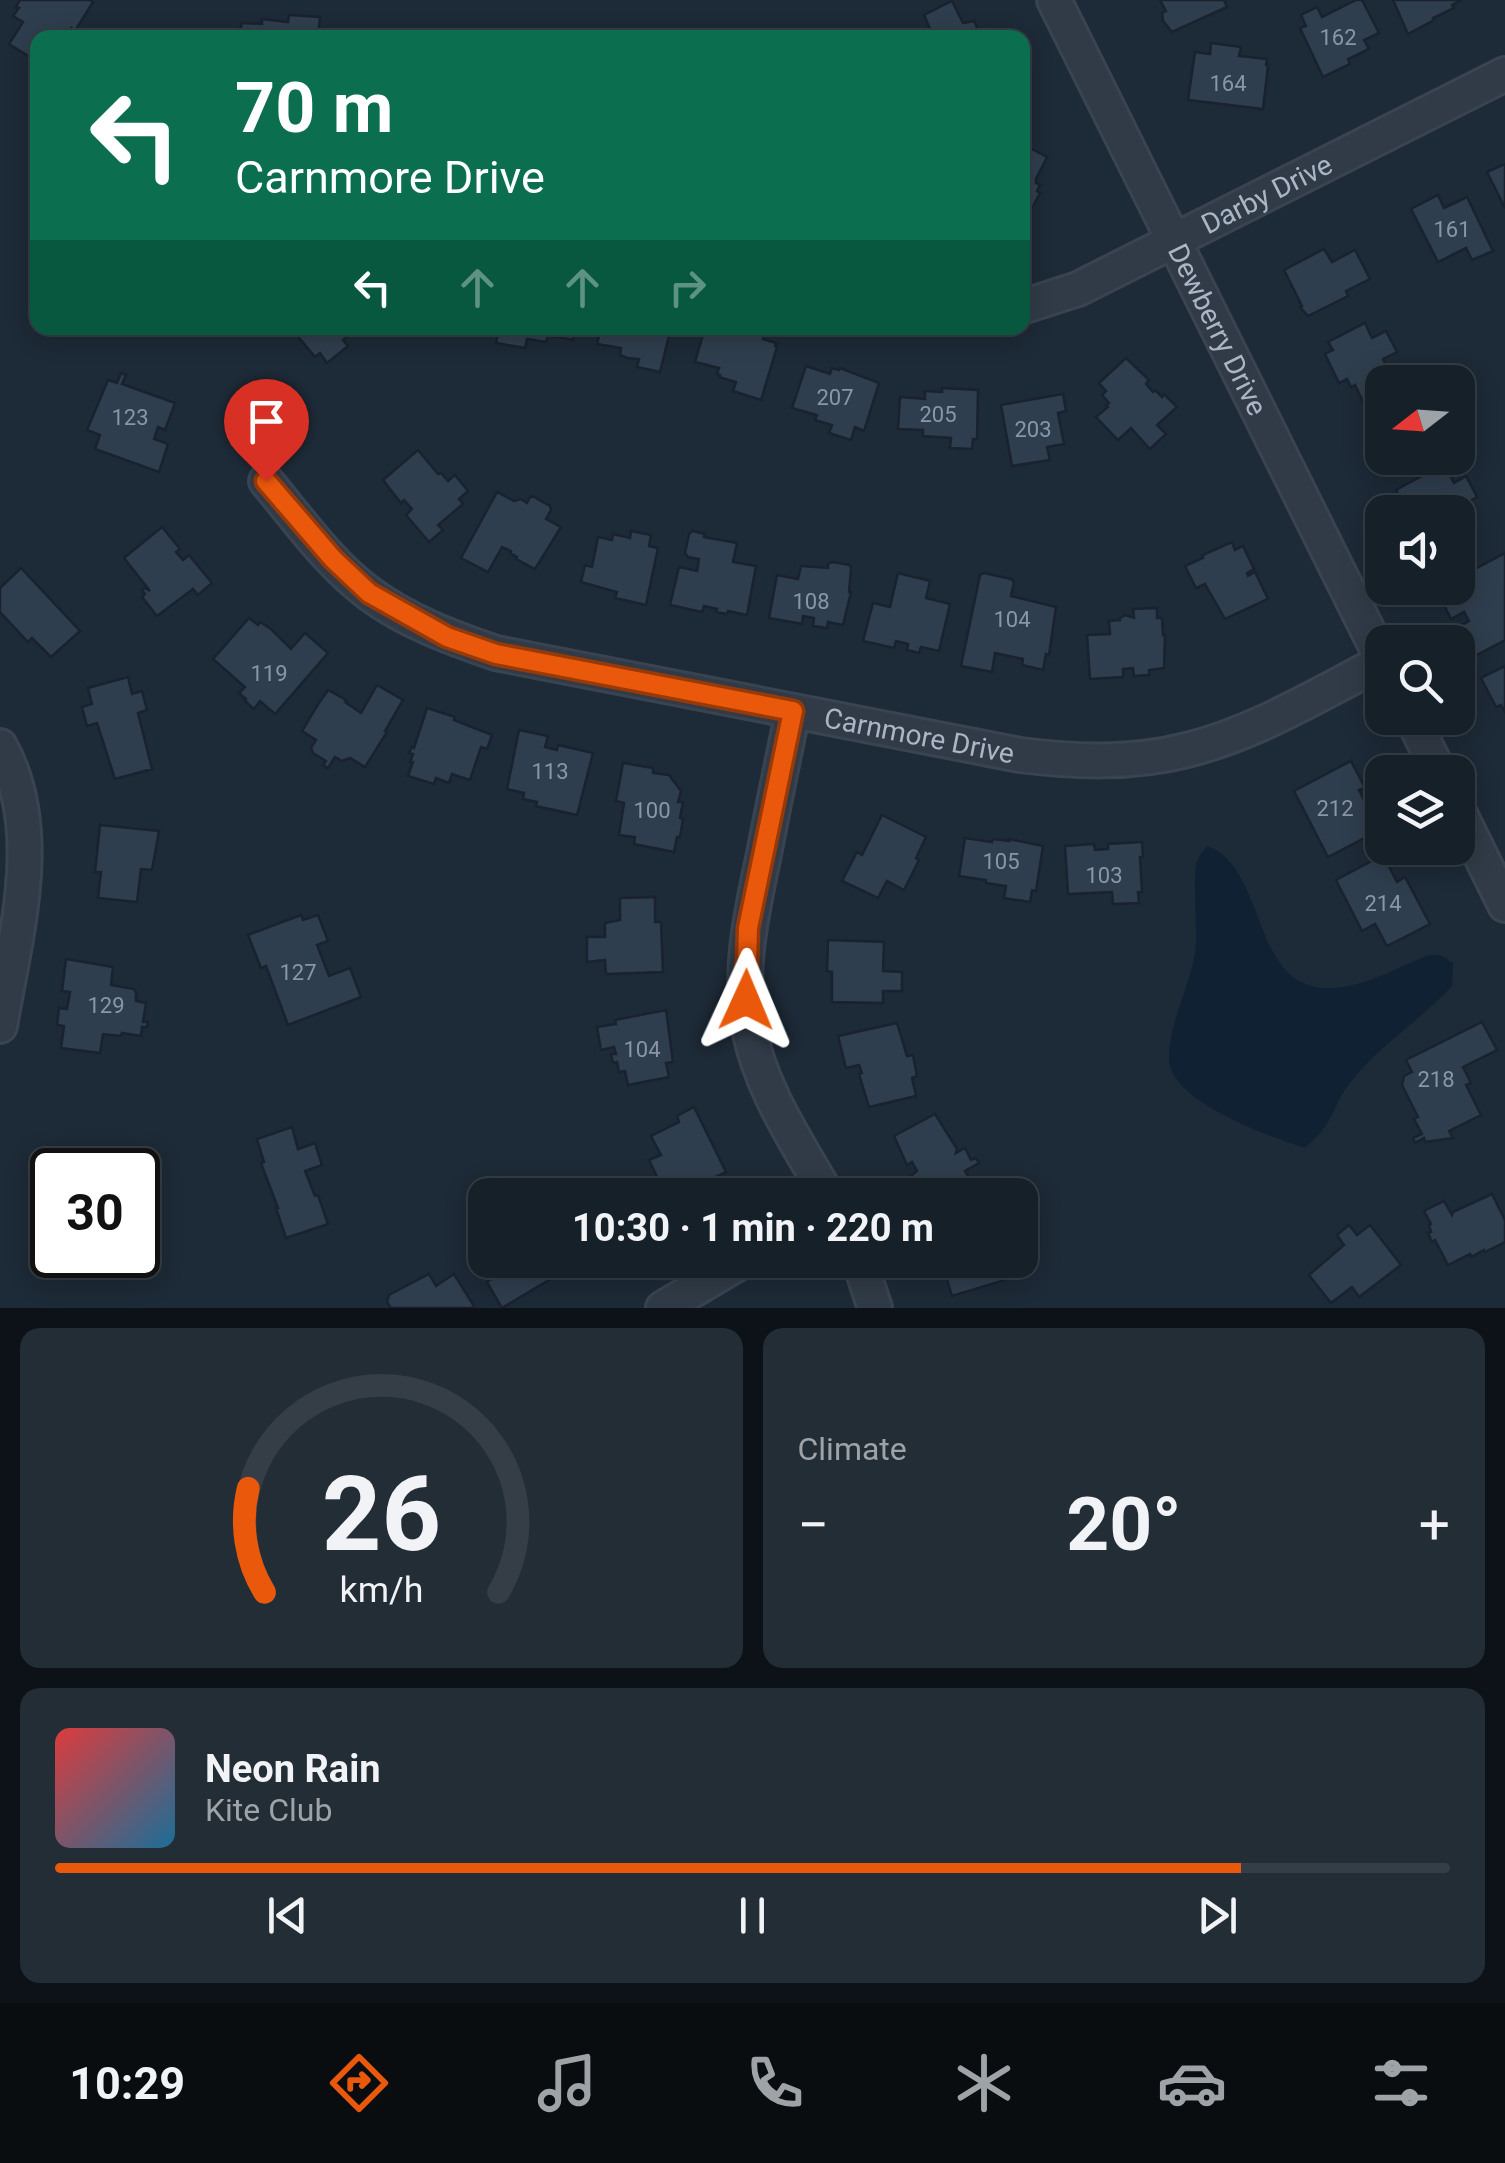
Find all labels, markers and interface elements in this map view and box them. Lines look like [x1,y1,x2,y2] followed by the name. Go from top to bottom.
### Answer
[1319,25,1357,50] house number: 162
[235,67,393,149] text: 70 m
[70,70,200,200] icon: left
[1209,71,1247,96] house number: 164
[1196,147,1337,241] street label: Darby Drive
[235,151,545,204] text: Carnmore Drive
[1433,217,1471,242] house number: 161
[1161,238,1274,421] street label: Dewberry Drive
[345,260,400,315] icon: left
[450,260,505,315] icon: ahead
[555,260,610,315] icon: ahead
[660,260,715,315] icon: right
[1365,365,1475,475] north arrow
[1365,365,1475,865] map controls
[224,379,309,482] pin
[816,385,854,410] house number: 207
[239,394,294,449] icon: arrive
[919,402,957,427] house number: 205
[111,405,149,430] house number: 123
[1014,417,1052,442] house number: 203
[1365,495,1475,605] button: sound
[792,589,830,614] house number: 108
[993,607,1031,632] house number: 104
[1365,625,1475,735] button: search
[250,661,288,686] house number: 119
[822,701,1017,770] street label: Carnmore Drive
[1365,755,1475,865] button: layers
[531,759,569,784] house number: 113
[1316,796,1354,821] house number: 212
[633,798,671,823] house number: 100
[982,849,1020,874] house number: 105
[1085,863,1123,888] house number: 103
[1364,891,1402,916] house number: 214
[694,948,798,1052] position arrow
[279,960,317,985] house number: 127
[87,993,125,1018] house number: 129
[623,1037,661,1062] house number: 104
[1417,1067,1455,1092] house number: 218
[30,1148,160,1278] speed limit sign: 30
[572,1206,934,1250] text: 10:30 · 1 min · 220 m
[798,1430,907,1468] text: Climate
[322,1454,441,1575] text: 26
[1066,1480,1182,1568] text: 20°
[798,1493,829,1557] text: −
[1419,1493,1450,1557] text: +
[339,1569,423,1611] text: km/h
[205,1747,381,1791] text: Neon Rain
[205,1791,332,1829] text: Kite Club
[260,1888,315,1943] icon: previous
[725,1888,780,1943] icon: pause
[1190,1888,1245,1943] icon: next
[324,2048,394,2118] icon: directions
[532,2048,602,2118] icon: music
[740,2048,810,2118] icon: phone
[949,2048,1019,2118] icon: climate
[1157,2048,1227,2118] icon: car
[1366,2048,1436,2118] icon: filters
[69,2057,185,2110] text: 10:29

